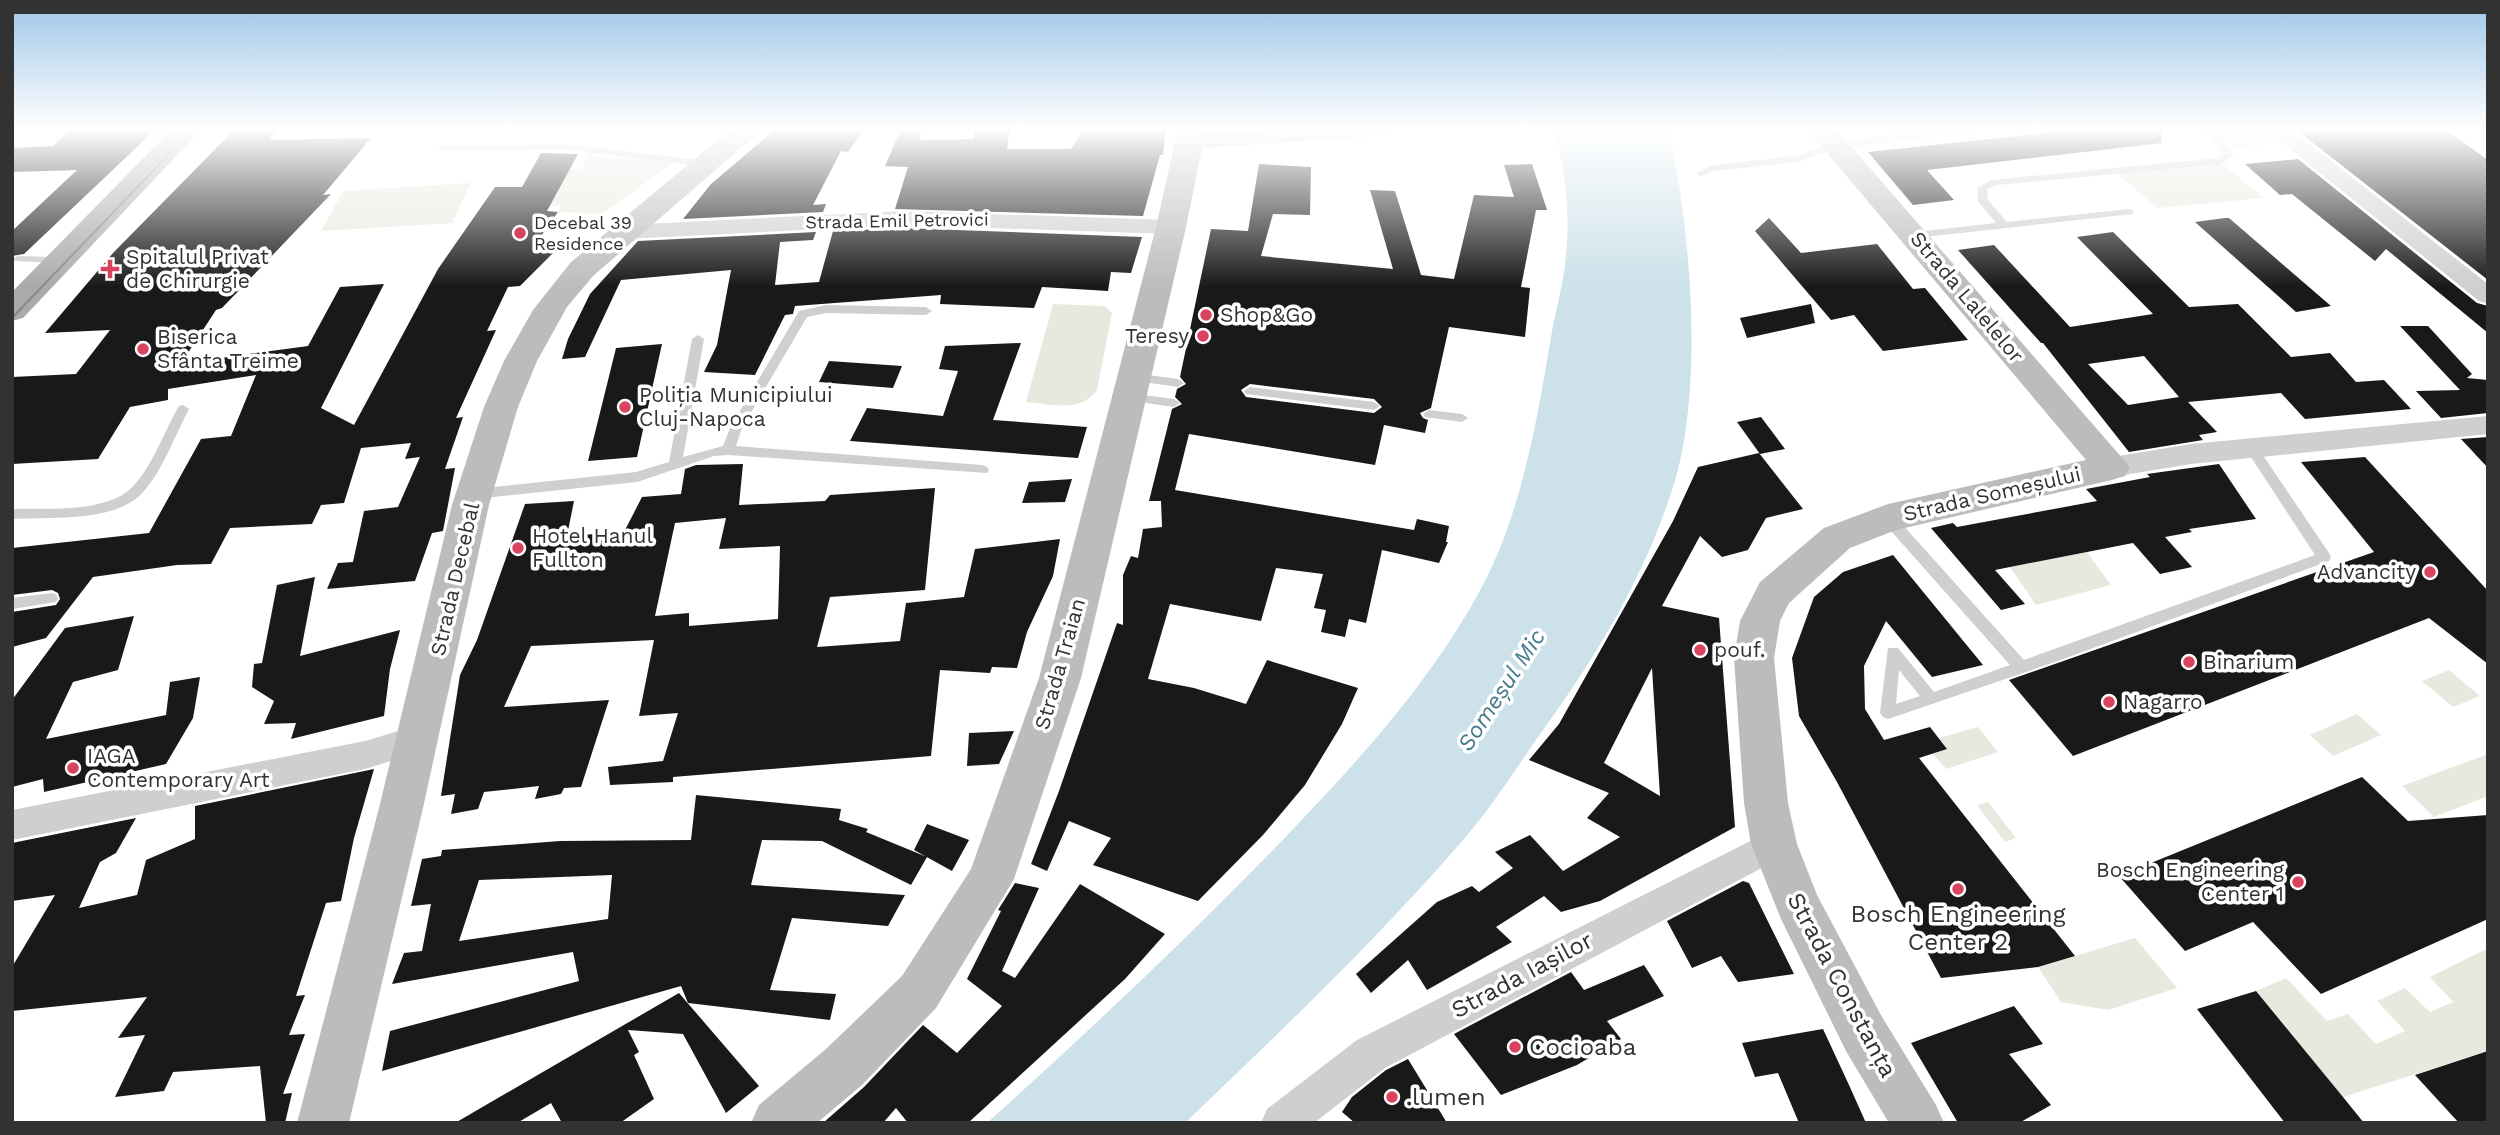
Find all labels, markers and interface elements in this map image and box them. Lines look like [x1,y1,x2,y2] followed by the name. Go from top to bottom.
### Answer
[805,208,989,233] street label: Strada Emil Petrovici
[534,212,632,254] place label: Decebal 39 Residence
[512,225,528,241] marker: Decebal 39 Residence
[1905,226,2030,368] street label: Strada Lalelelor
[126,244,269,293] place label: Spitalul Privat de Chirurgie
[100,259,120,279] marker: Spitalul Privat de Chirurgie
[1220,302,1313,327] place label: Shop&Go
[1198,307,1214,323] marker: Shop&Go
[1125,323,1189,348] place label: Teresy
[157,324,299,373] place label: Biserica Sfânta Treime
[1195,328,1211,344] marker: Teresy
[135,341,151,357] marker: Biserica Sfânta Treime
[639,382,833,431] place label: Poliția Municipiului Cluj-Napoca
[617,399,633,415] marker: Poliția Municipiului Cluj-Napoca
[1901,461,2083,526] street label: Strada Someșului
[425,499,484,658] street label: Strada Decebal
[532,523,654,572] place label: Hotel Hanul Fullton
[510,540,526,556] marker: Hotel Hanul Fullton
[2317,559,2416,584] place label: Advancity
[2422,564,2438,580] marker: Advancity
[1029,595,1090,732] street label: Strada Traian
[1452,624,1551,756] water label: Someșul Mic
[1714,637,1765,662] place label: pouf.
[1692,642,1708,658] marker: pouf.
[2203,649,2294,674] place label: Binarium
[2181,654,2197,670] marker: Binarium
[2123,689,2203,714] place label: Nagarro
[2101,694,2117,710] marker: Nagarro
[87,743,270,792] place label: IAGA Contemporary Art
[65,760,81,776] marker: IAGA Contemporary Art
[2096,857,2285,906] place label: Bosch Engineering Center 1
[2290,874,2306,890] marker: Bosch Engineering Center 1
[1950,881,1966,897] marker: Bosch Engineering Center 2
[1781,888,1903,1082] street label: Strada Constanța
[1851,900,2066,956] place label: Bosch Engineering Center 2
[1447,926,1598,1024] street label: Strada Iașilor
[1529,1033,1636,1061] place label: Cocioaba
[1507,1039,1523,1055] marker: Cocioaba
[1406,1083,1486,1111] place label: .lumen
[1384,1089,1400,1105] marker: .lumen

